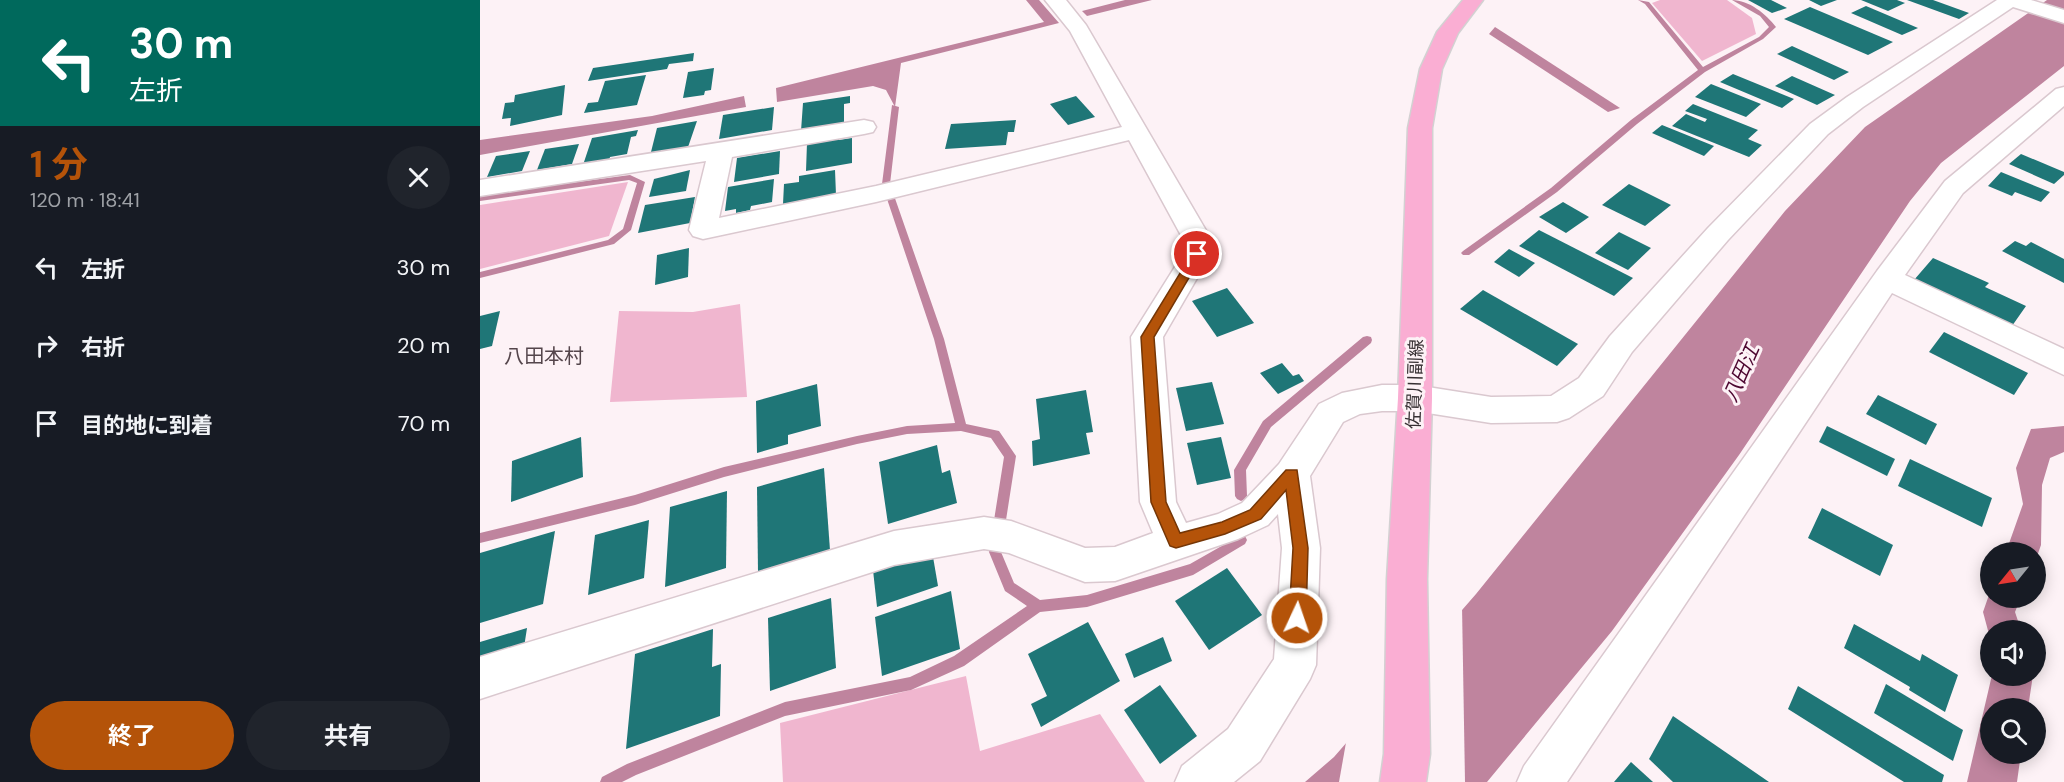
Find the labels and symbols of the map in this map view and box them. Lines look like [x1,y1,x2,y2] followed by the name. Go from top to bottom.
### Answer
[1171,228,1222,279] pin
[1717,338,1766,406] water label: 八田江
[1401,339,1429,429] street label: 佐賀川副線
[504,343,584,369] district label: 八田本村
[1980,542,2046,608] north arrow
[1265,586,1329,650] position arrow

